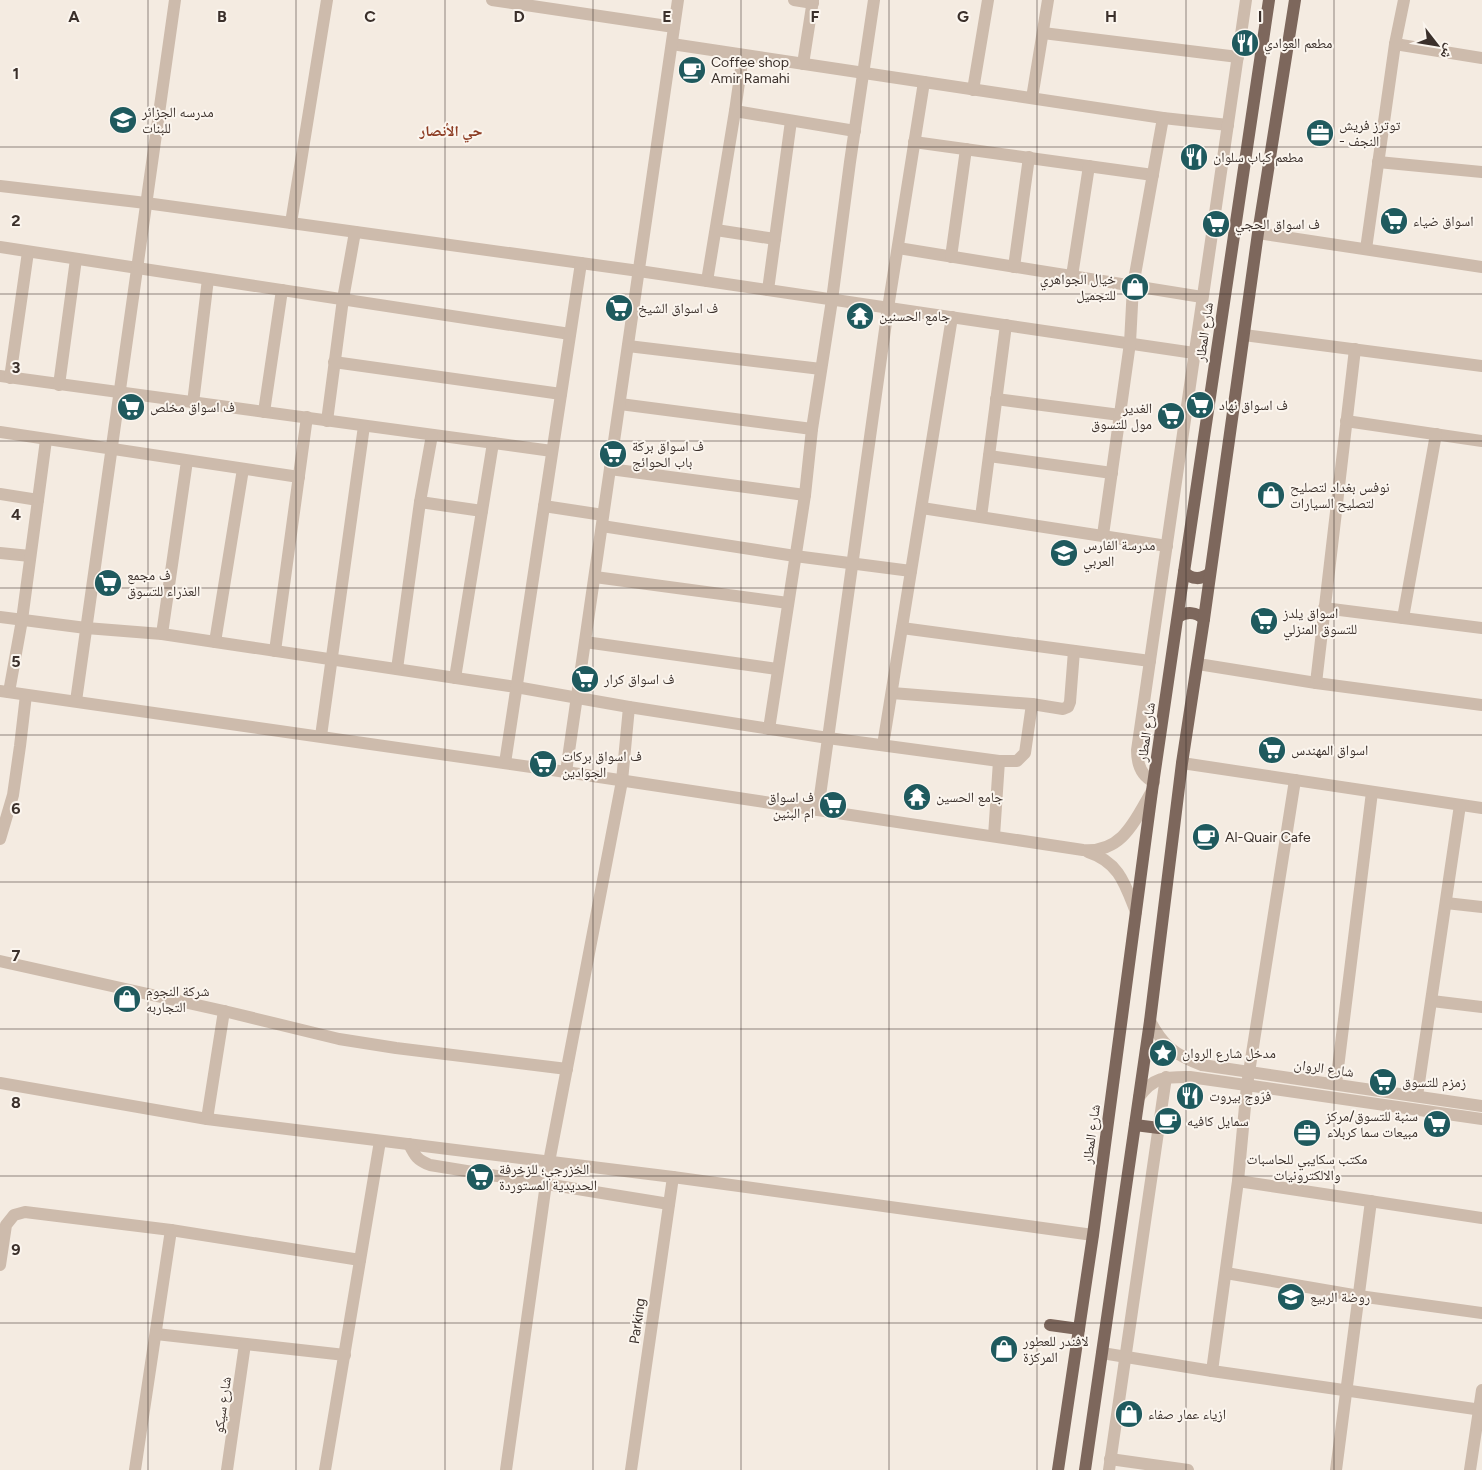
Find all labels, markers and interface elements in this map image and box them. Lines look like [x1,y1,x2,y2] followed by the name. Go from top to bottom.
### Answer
[68,7,80,26] text: A
[217,7,227,26] text: B
[364,7,376,26] text: C
[513,7,525,26] text: D
[662,7,672,26] text: E
[811,7,820,26] text: F
[957,7,969,26] text: G
[1105,7,1117,26] text: H
[1258,7,1262,26] text: I
[1412,20,1462,70] north arrow
[1230,28,1260,58] restaurant icon: مطعم العوادي
[1264,35,1332,55] place label: مطعم العوادي
[1437,41,1459,62] text: ش
[711,54,790,87] place label: Coffee shop Amir Ramahi
[677,55,707,85] cafe icon: Coffee shop Amir Ramahi
[13,64,19,83] text: 1
[141,104,214,137] place label: مدرسه الجزائر للبنات
[108,105,138,135] school or university icon: مدرسه الجزائر للبنات
[1339,117,1400,150] place label: توترز فريش - النجف
[1305,118,1335,148] office icon: توترز فريش - النجف
[419,122,483,143] district label: حي الأنصار
[1179,142,1209,172] restaurant icon: مطعم كباب سلوان
[1213,149,1303,167] place label: مطعم كباب سلوان
[1379,206,1409,236] supermarket icon: اسواق ضياء
[1201,209,1231,239] supermarket icon: ف اسواق الحجي
[11,211,21,230] text: 2
[1413,213,1474,230] place label: اسواق ضياء
[1235,216,1320,236] place label: ف اسواق الحجي
[1040,271,1116,304] place label: خيال الجواهري للتجميل
[1120,272,1150,302] shop icon: خيال الجواهري للتجميل
[604,293,634,323] supermarket icon: ف اسواق الشيخ
[638,300,718,318] place label: ف اسواق الشيخ
[845,301,875,331] temple icon: جامع الحسنين
[1192,301,1218,364] street label: شارع المطار
[879,308,950,326] place label: جامع الحسنين
[12,358,21,377] text: 3
[1185,390,1215,420] supermarket icon: ف اسواق نهاد
[116,392,146,422] supermarket icon: ف اسواق مخلص
[1219,397,1288,414] place label: ف اسواق نهاد
[150,399,235,416] place label: ف اسواق مخلص
[1091,400,1152,433] place label: الغدير مول للتسوق
[1156,401,1186,431] supermarket icon: الغدير مول للتسوق
[632,438,704,472] place label: ف اسواق بركة باب الحوائج
[598,439,628,469] supermarket icon: ف اسواق بركة باب الحوائج
[1290,479,1390,513] place label: نوفس بغداد لتصليح لتصليح السيارات
[1256,480,1286,510] shop icon: نوفس بغداد لتصليح لتصليح السيارات
[11,505,21,524] text: 4
[1083,537,1155,573] place label: مدرسة الفارس العربي
[1049,538,1079,568] school or university icon: مدرسة الفارس العربي
[127,567,200,600] place label: ف مجمع العذراء للتسوق
[93,568,123,598] supermarket icon: ف مجمع العذراء للتسوق
[1282,605,1357,641] place label: اسواق يلدز للتسوق المنزلي
[1249,606,1279,636] supermarket icon: اسواق يلدز للتسوق المنزلي
[11,652,21,671] text: 5
[570,664,600,694] supermarket icon: ف اسواق كرار
[603,671,675,688] place label: ف اسواق كرار
[1134,701,1160,764] street label: شارع المطار
[1257,735,1287,765] supermarket icon: اسواق المهندس
[1291,742,1368,759] place label: اسواق المهندس
[562,748,642,781] place label: ف اسواق بركات الجوادين
[528,749,558,779] supermarket icon: ف اسواق بركات الجوادين
[902,782,932,812] temple icon: جامع الحسين
[767,789,814,823] place label: ف اسواق ام البنين
[936,789,1003,807] place label: جامع الحسين
[818,790,848,820] supermarket icon: ف اسواق ام البنين
[11,799,21,818] text: 6
[1191,822,1221,852] cafe icon: Al-Quair Cafe
[1225,829,1311,846] place label: Al-Quair Cafe
[12,946,21,965] text: 7
[146,983,210,1016] place label: شركة النجوم التجاربه
[112,984,142,1014] shop icon: شركة النجوم التجاربه
[1148,1038,1178,1068] place icon: مدخل شارع الروان
[1182,1045,1276,1063] place label: مدخل شارع الروان
[1293,1056,1355,1082] street label: شارع الروان
[1368,1067,1398,1097] supermarket icon: زمزم للتسوق
[1402,1074,1466,1092] place label: زمزم للتسوق
[1175,1081,1205,1111] restaurant icon: فرّوج بيروت
[1209,1088,1271,1106] place label: فرّوج بيروت
[11,1093,21,1112] text: 8
[1079,1103,1105,1166] street label: شارع المطار
[1153,1106,1183,1136] cafe icon: سمايل كافيه
[1325,1108,1418,1141] place label: سنبة للتسوق/مركز مبيعات سما كربلاء
[1422,1109,1452,1139] supermarket icon: سنبة للتسوق/مركز مبيعات سما كربلاء
[1187,1113,1249,1130] place label: سمايل كافيه
[1292,1118,1322,1148] office icon: مكتب سكايبي للحاسبات والالكترونيات
[1247,1151,1367,1184] place label: مكتب سكايبي للحاسبات والالكترونيات
[499,1161,597,1194] place label: الخزرجي؛ للزخرفة الحديدية المستوردة
[465,1162,495,1192] supermarket icon: الخزرجي؛ للزخرفة الحديدية المستوردة
[11,1240,21,1259] text: 9
[1276,1282,1306,1312] school or university icon: روضة الربيع
[1310,1289,1370,1307] place label: روضة الربيع
[626,1297,649,1345] street label: Parking
[1022,1333,1089,1366] place label: لافندر للعطور المركزة
[989,1334,1019,1364] shop icon: لافندر للعطور المركزة
[210,1376,236,1435] street label: شارع سيكو
[1114,1399,1144,1429] shop icon: ازياء عمار صفاء
[1148,1406,1226,1423] place label: ازياء عمار صفاء

